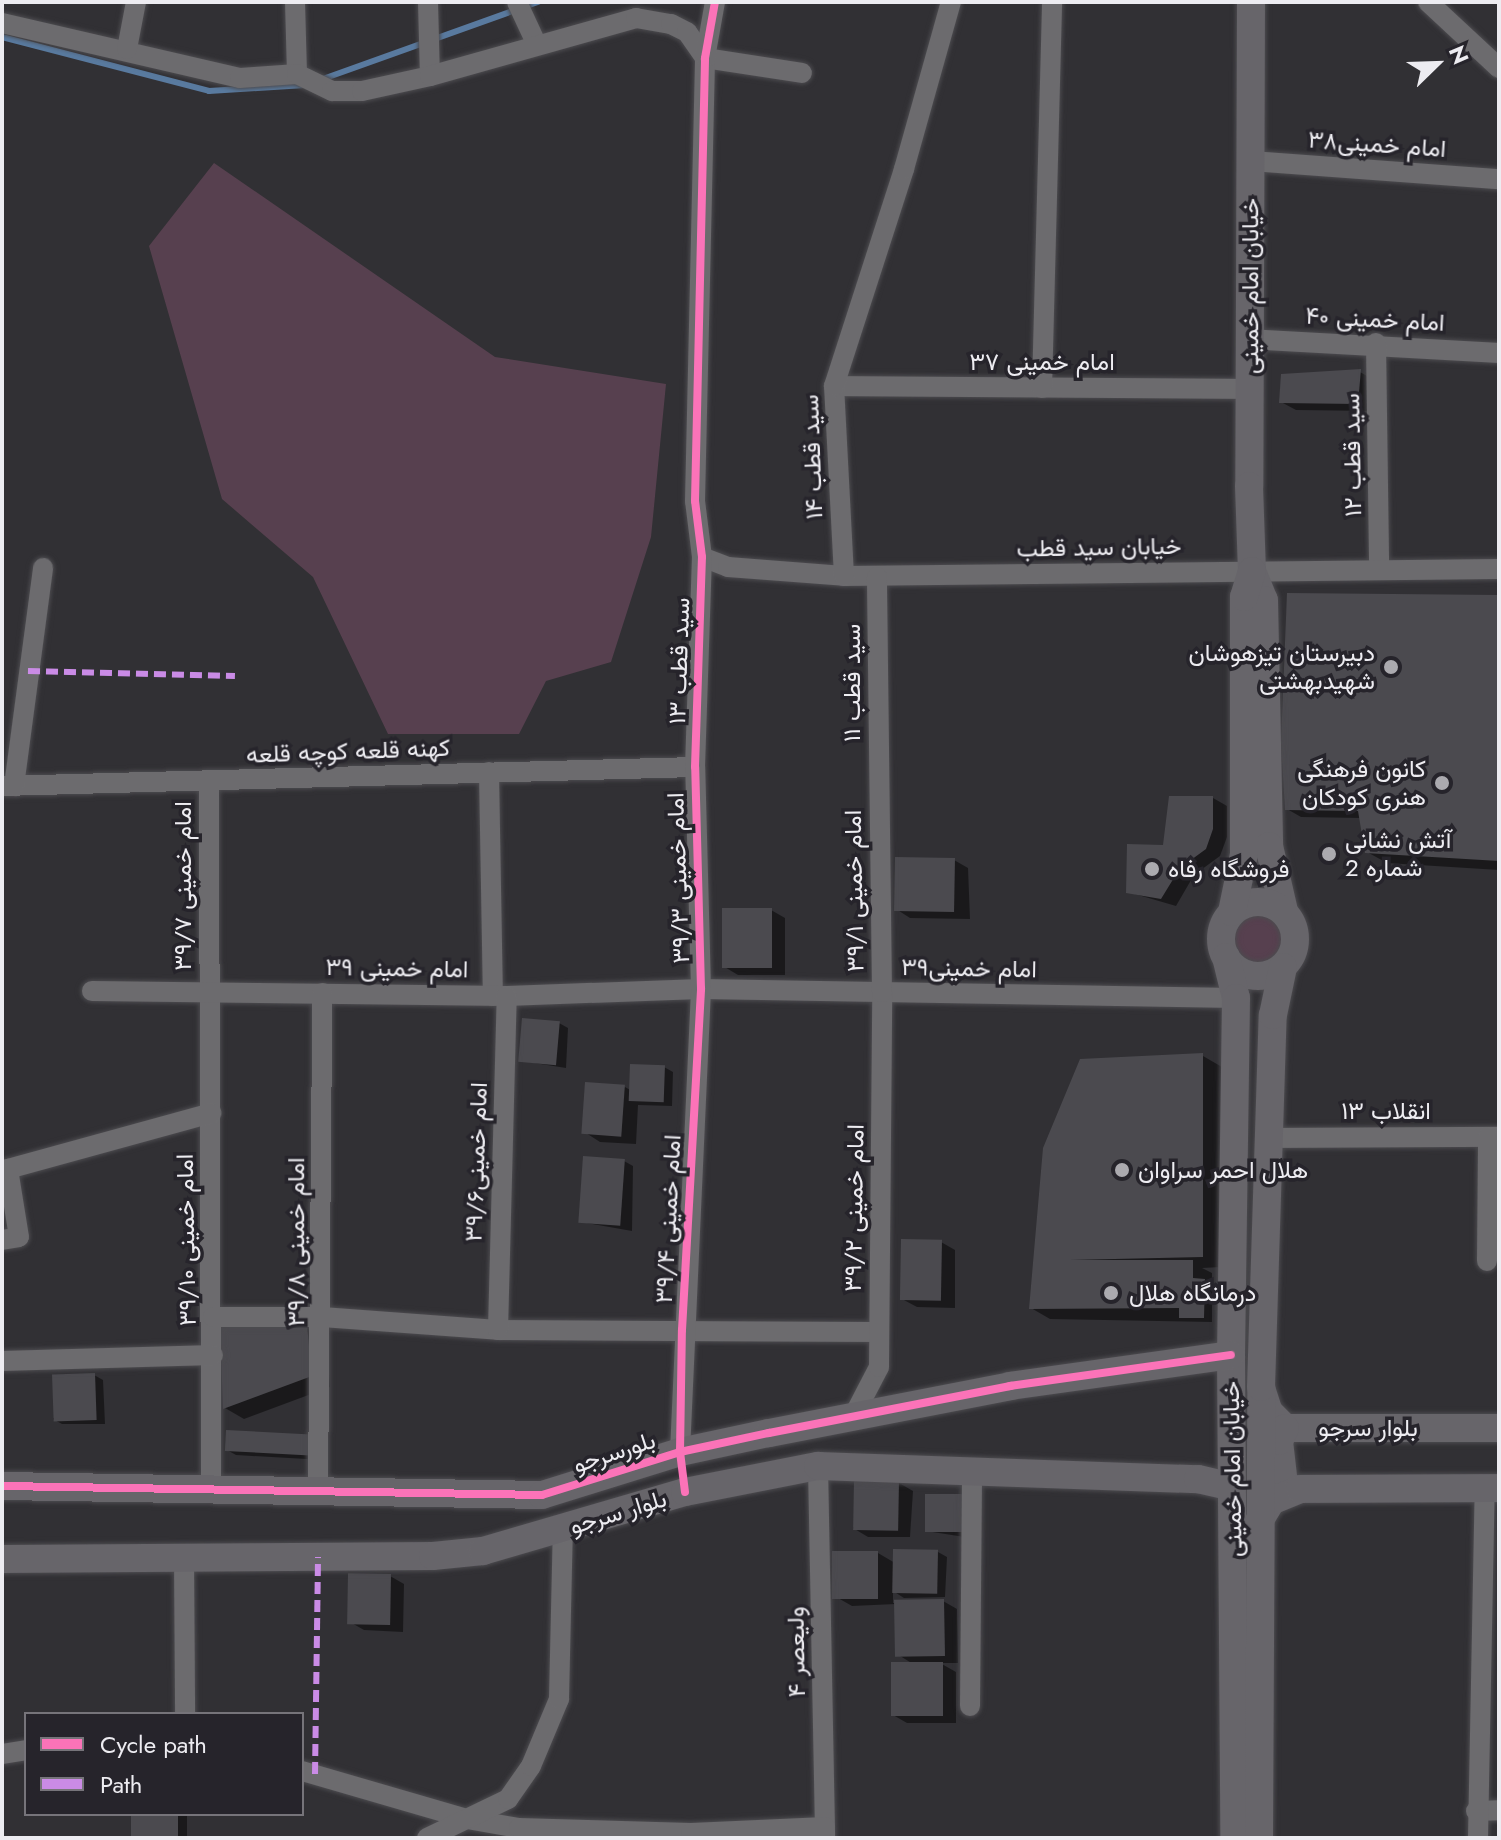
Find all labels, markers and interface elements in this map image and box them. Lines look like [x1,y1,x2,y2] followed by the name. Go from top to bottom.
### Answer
[1397,24,1477,104] north arrow
[1441,40,1477,69] text: N
[1307,125,1447,163] street label: امام خمینی۳۸
[1236,198,1264,374] street label: خیابان امام خمینی
[1305,301,1445,337] street label: امام خمینی ۴۰
[969,348,1115,376] street label: امام خمینی ۳۷
[1337,393,1367,517] street label: سید قطب ۱۲
[795,394,829,520] street label: سید قطب ۱۴
[1016,531,1182,563] street label: خیابان سید قطب
[662,597,696,725] street label: سید قطب ۱۳
[838,624,866,742] street label: سید قطب ۱۱
[1189,639,1375,695] place label: دبیرستان تیزهوشان شهیدبهشتی
[1382,658,1400,676] marker: دبیرستان تیزهوشان شهیدبهشتی
[245,733,451,769] street label: کهنه قلعه کوچه قلعه
[1297,755,1426,811] place label: کانون فرهنگی هنری کودکان
[1433,774,1451,792] marker: کانون فرهنگی هنری کودکان
[661,792,695,964] street label: امام خمینی ۳۹/۳
[169,801,197,971] street label: امام خمینی ۳۹/۷
[838,810,870,972] street label: امام خمینی ۳۹/۱
[1345,826,1451,882] place label: آتش نشانی شماره 2
[1320,845,1338,863] marker: آتش نشانی شماره 2
[1168,855,1289,883] place label: فروشگاه رفاه
[1143,860,1161,878] marker: فروشگاه رفاه
[325,952,469,984] street label: امام خمینی ۳۹
[901,952,1037,984] street label: امام خمینی۳۹
[459,1082,493,1242] street label: امام خمینی۳۹/۶
[1341,1097,1431,1125] street label: انقلاب ۱۳
[838,1124,870,1292] street label: امام خمینی ۳۹/۲
[649,1134,687,1304] street label: امام خمینی ۳۹/۴
[170,1154,202,1326] street label: امام خمینی ۳۹/۱۰
[1138,1156,1308,1184] place label: هلال احمر سراوان
[282,1157,310,1327] street label: امام خمینی ۳۹/۸
[1113,1161,1131,1179] marker: هلال احمر سراوان
[1129,1279,1256,1307] place label: درمانگاه هلال
[1100,1282,1122,1304] marker: درمانگاه هلال
[1216,1381,1248,1557] street label: خیابان امام خمینی
[1318,1414,1418,1442] street label: بلوار سرجو
[569,1425,659,1479] street label: بلورسرجو
[566,1484,670,1540] street label: بلوار سرجو
[781,1606,811,1698] street label: ولیعصر ۴
[24,1712,304,1816] legend
[100,1727,207,1762] text: Cycle path
[100,1767,142,1802] text: Path

